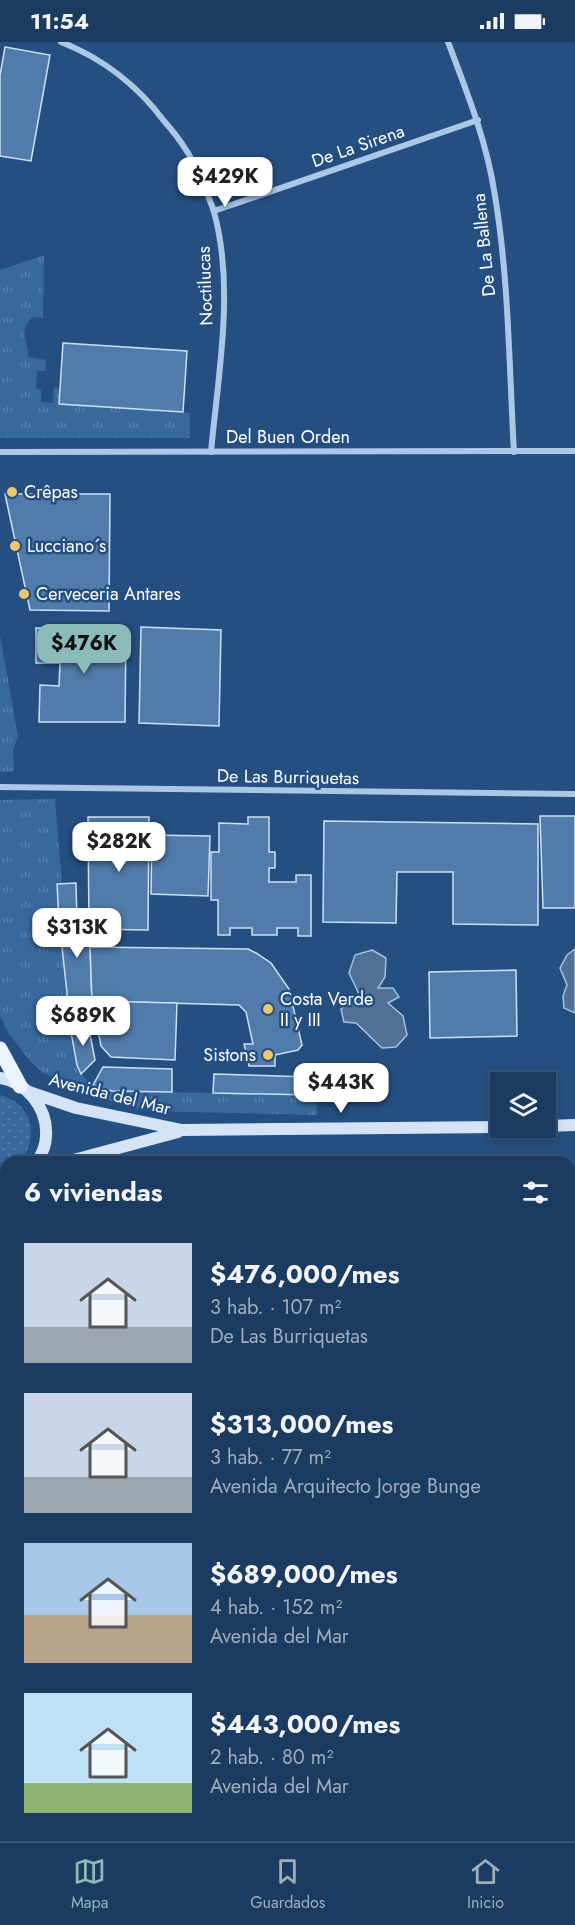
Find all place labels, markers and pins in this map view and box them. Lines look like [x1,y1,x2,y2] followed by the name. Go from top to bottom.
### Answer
[183,157,267,208] pin: $429K
[24,479,78,505] place label: Crêpas
[5,485,19,499] marker: Crêpas
[27,533,106,559] place label: Lucciano´s
[8,539,22,553] marker: Lucciano´s
[36,581,181,607] place label: Cerveceria Antares
[17,587,31,601] marker: Cerveceria Antares
[42,624,126,675] pin: $476K
[77,822,161,873] pin: $282K
[35,908,119,959] pin: $313K
[280,986,373,1033] place label: Costa Verde II y III
[41,996,125,1047] pin: $689K
[261,1002,275,1016] marker: Costa Verde II y III
[203,1042,256,1068] place label: Sistons
[261,1048,275,1062] marker: Sistons
[299,1063,383,1114] pin: $443K

